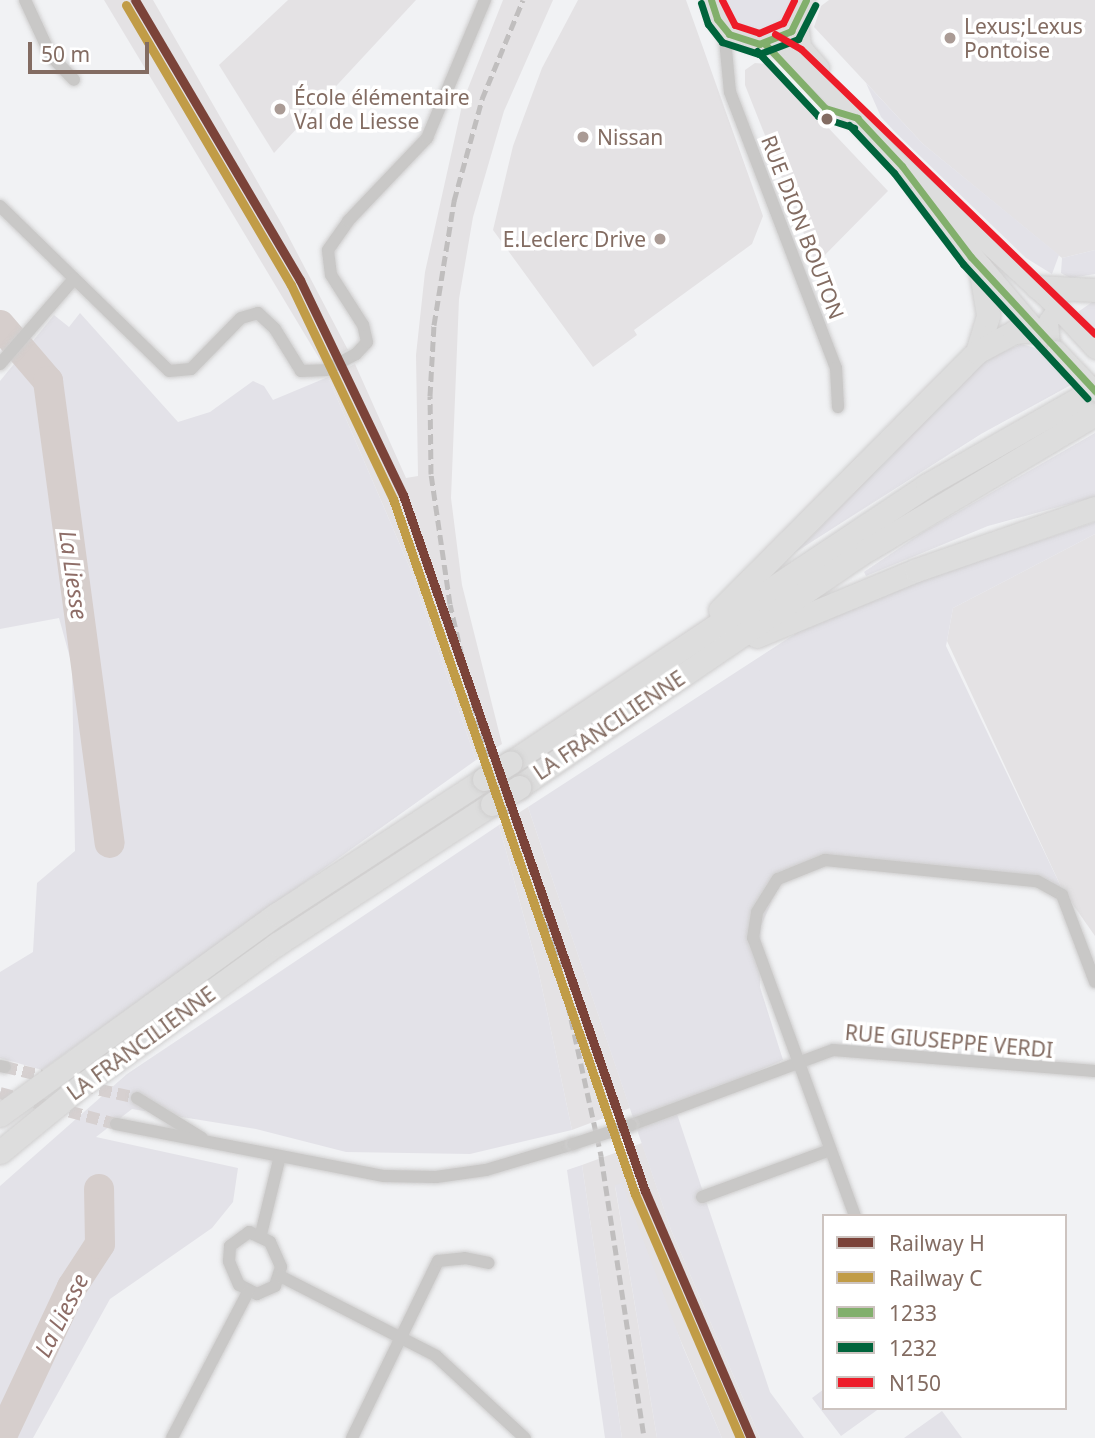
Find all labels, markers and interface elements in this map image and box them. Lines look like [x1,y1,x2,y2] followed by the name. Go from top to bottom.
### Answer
[964,13,1083,63] place label: Lexus;Lexus Pontoise
[32,28,152,72] scale bar
[942,30,958,46] marker: Lexus;Lexus Pontoise
[41,40,90,68] text: 50 m
[294,84,470,134] place label: École élémentaire Val de Liesse
[272,101,288,117] marker: École élémentaire Val de Liesse
[820,112,834,126] unlabelled marker
[597,124,663,150] place label: Nissan
[575,129,591,145] marker: Nissan
[756,132,850,322] street label: RUE DION BOUTON
[503,226,646,252] place label: E.Leclerc Drive
[652,231,668,247] marker: E.Leclerc Drive
[54,529,94,621] water label: La Liesse
[529,665,689,785] street label: LA FRANCILIENNE
[62,981,220,1105] street label: LA FRANCILIENNE
[844,1019,1054,1063] street label: RUE GIUSEPPE VERDI
[822,1214,1067,1410] legend
[889,1229,985,1257] text: Railway H
[889,1264,982,1292] text: Railway C
[28,1269,94,1361] water label: La Liesse
[889,1299,937,1327] text: 1233
[889,1334,937,1362] text: 1232
[889,1369,941,1397] text: N150

